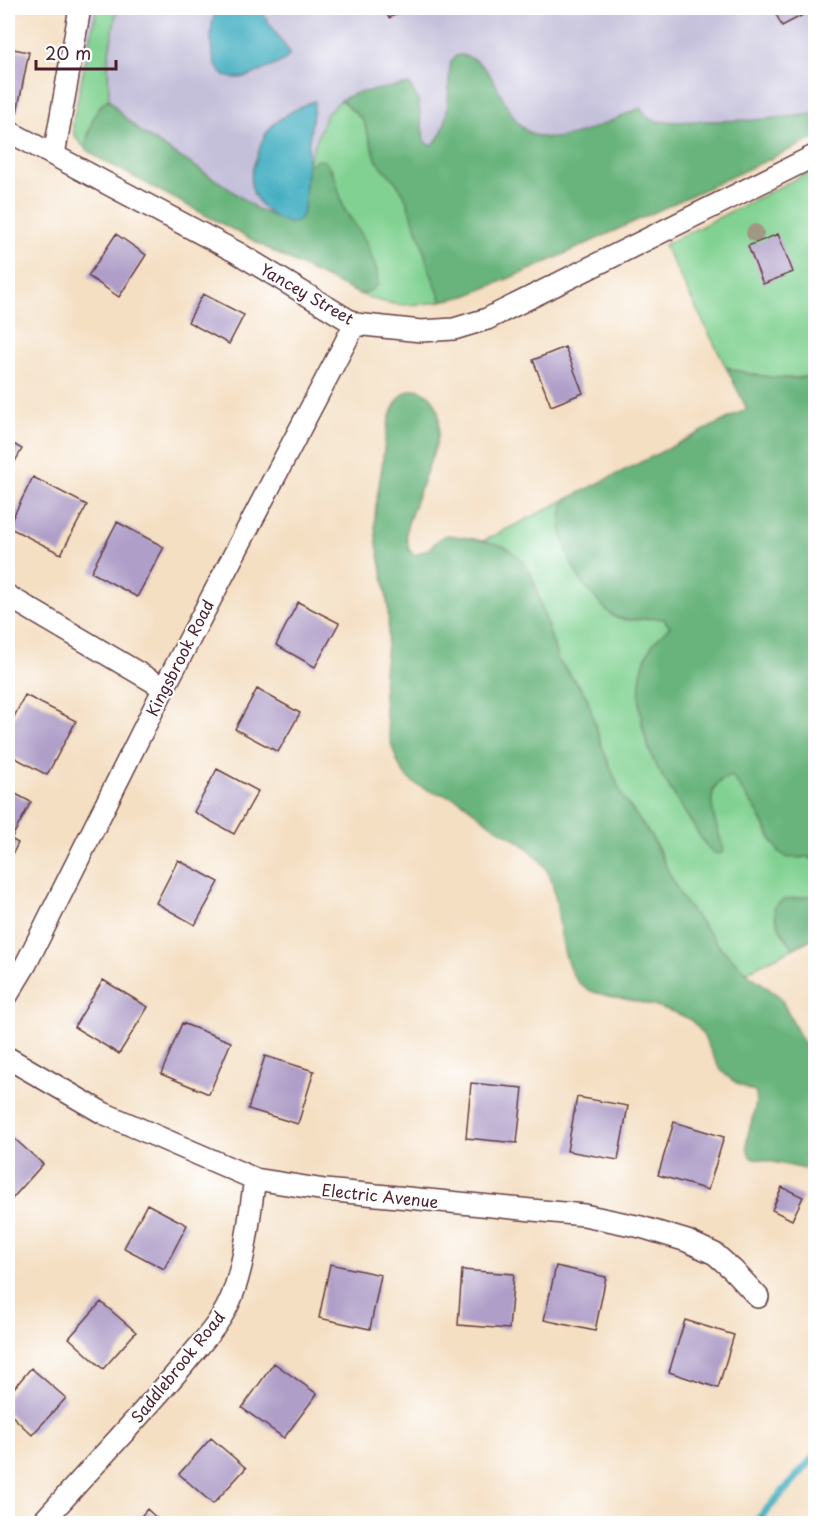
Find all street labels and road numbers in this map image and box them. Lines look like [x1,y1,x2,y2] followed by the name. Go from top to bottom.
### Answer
[256,257,359,330] street label: Yancey Street
[139,595,219,720] street label: Kingsbrook Road
[321,1177,440,1213] street label: Electric Avenue
[125,1305,230,1427] street label: Saddlebrook Road

